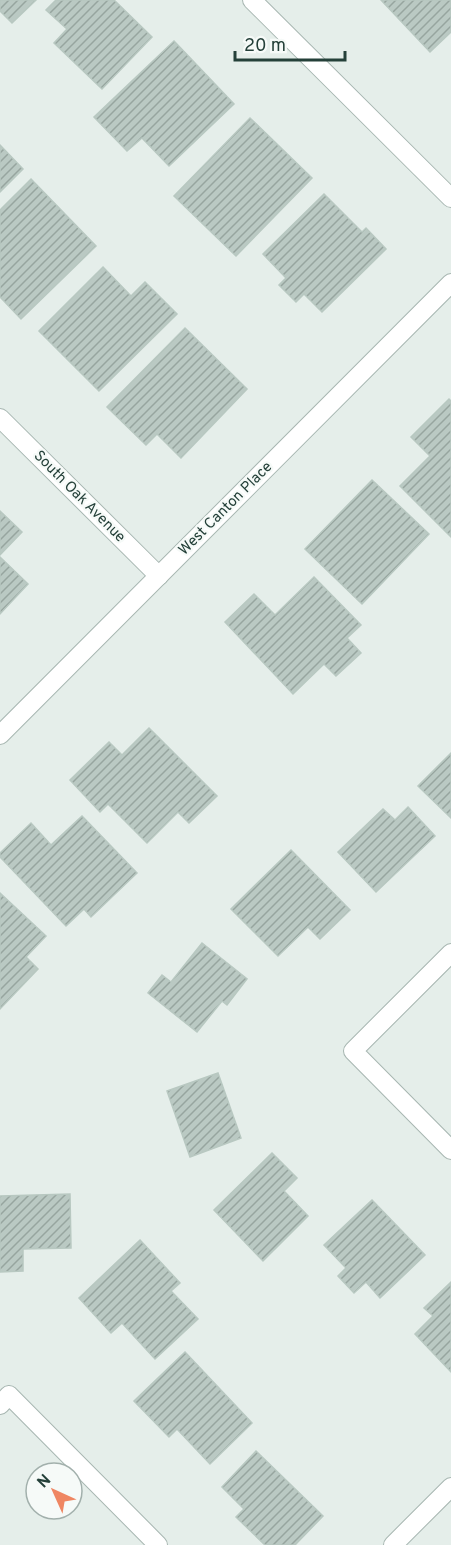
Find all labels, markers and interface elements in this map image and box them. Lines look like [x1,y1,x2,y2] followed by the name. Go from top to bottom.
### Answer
[235,24,344,62] scale bar
[244,35,286,58] text: 20 m
[29,447,129,547] street label: South Oak Avenue
[175,458,277,560] street label: West Canton Place
[24,1461,84,1521] north arrow
[34,1471,56,1493] text: N

